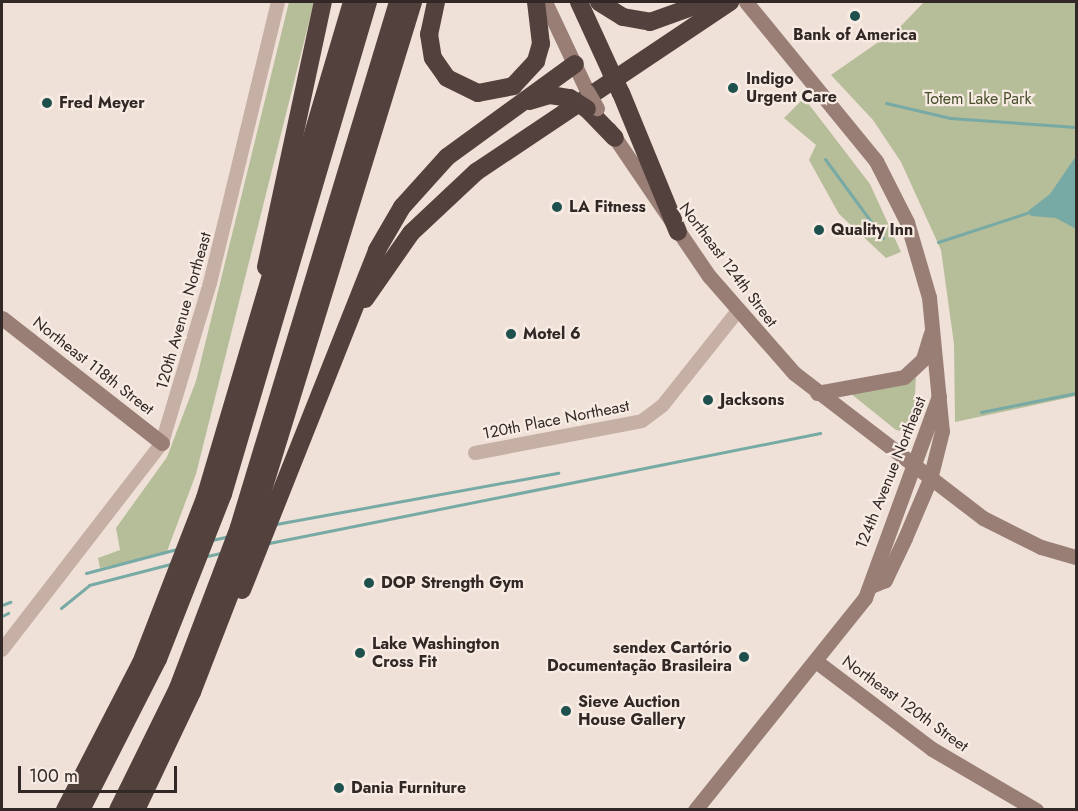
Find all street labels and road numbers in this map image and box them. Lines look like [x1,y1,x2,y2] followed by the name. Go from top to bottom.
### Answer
[675,199,781,331] street label: Northeast 124th Street
[152,230,216,392] street label: 120th Avenue Northeast
[29,313,157,419] street label: Northeast 118th Street
[852,394,930,552] street label: 124th Avenue Northeast
[481,396,631,444] street label: 120th Place Northeast
[838,652,972,756] street label: Northeast 120th Street

